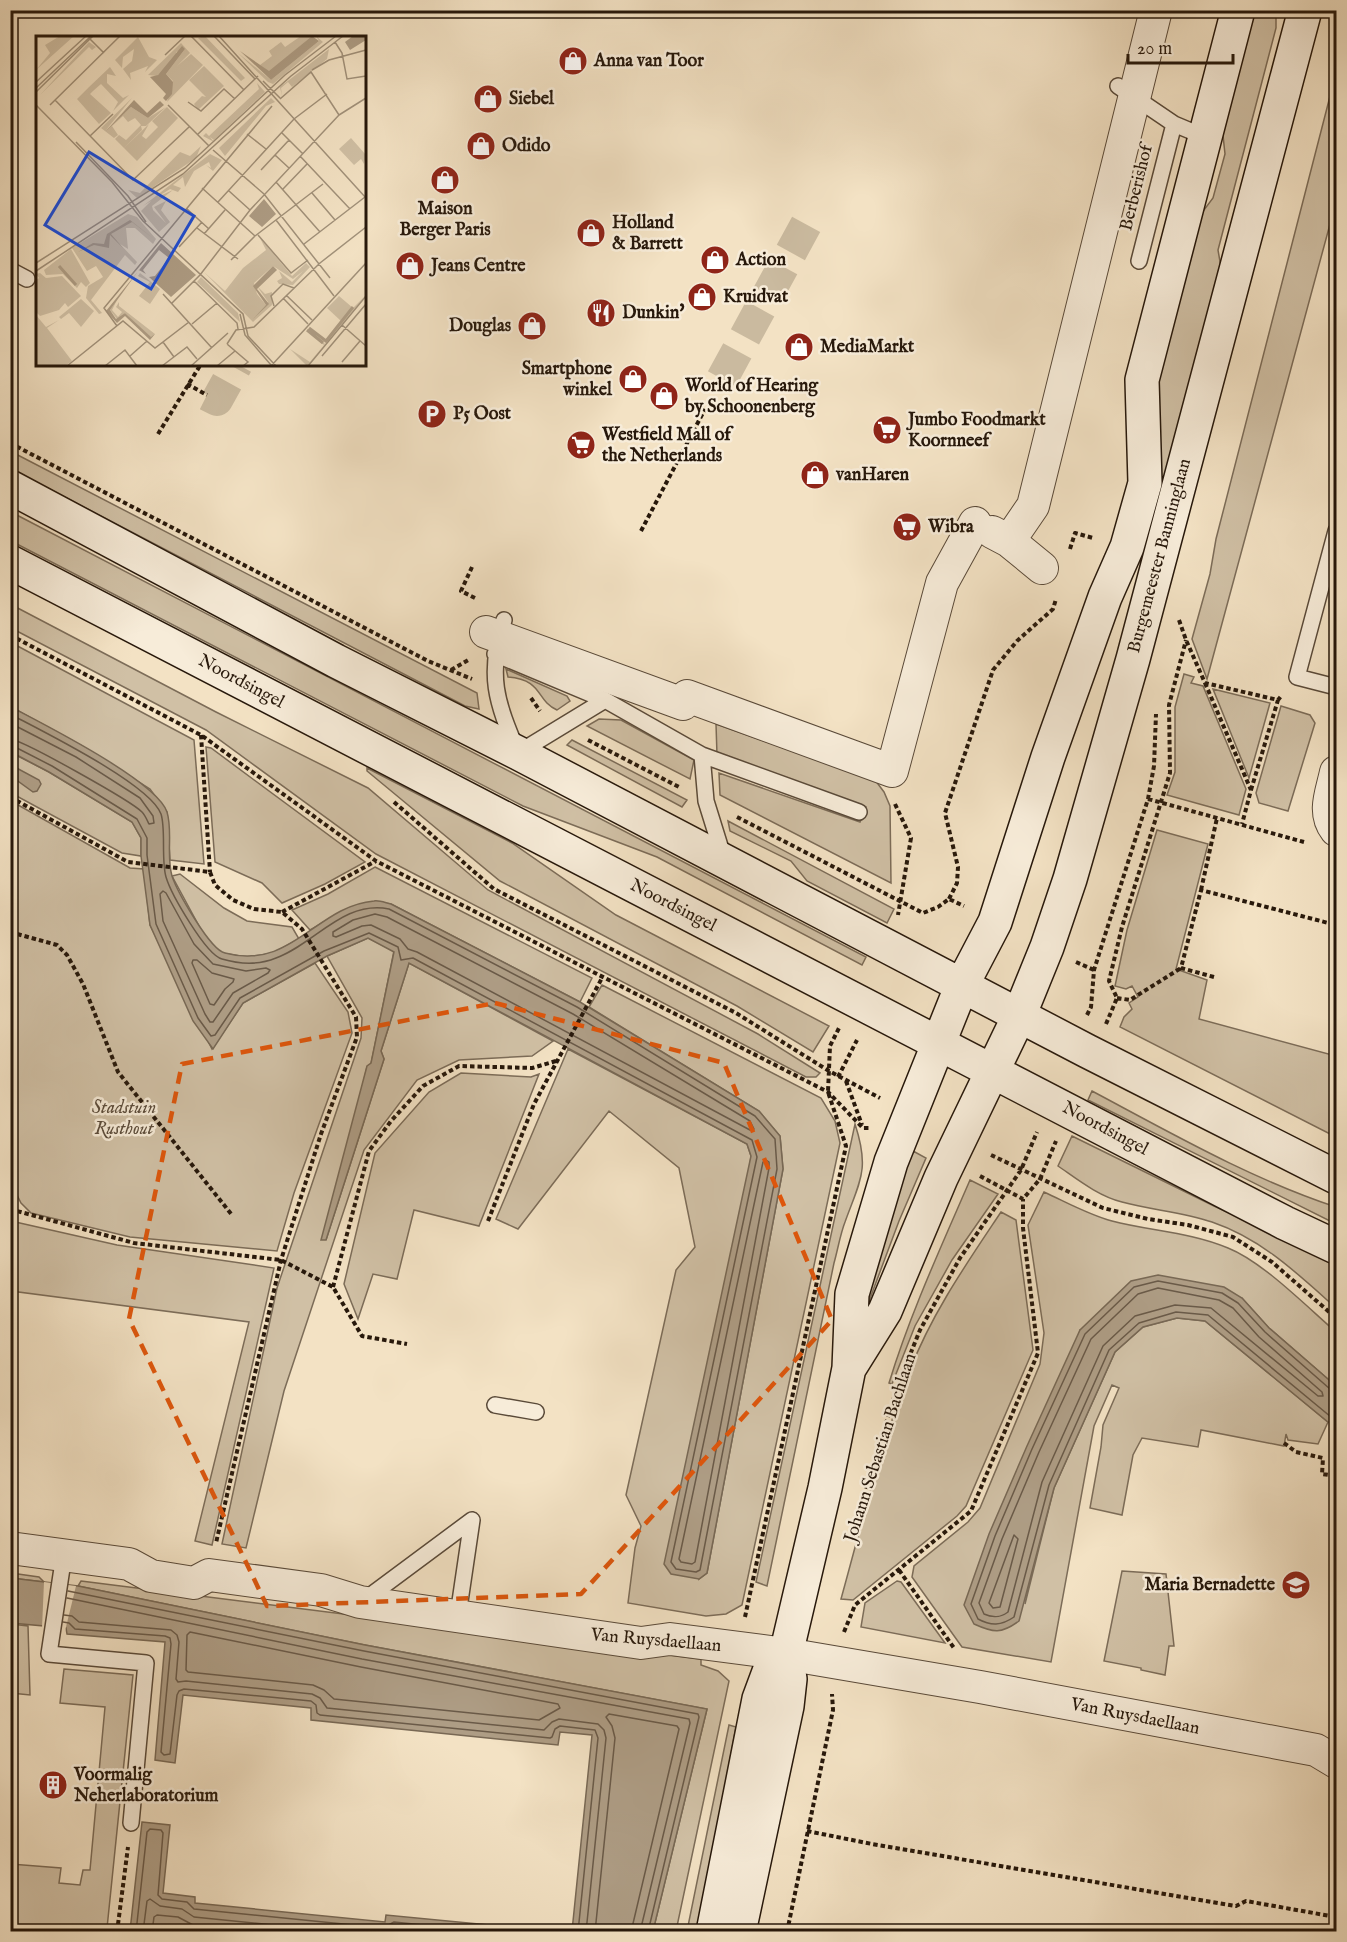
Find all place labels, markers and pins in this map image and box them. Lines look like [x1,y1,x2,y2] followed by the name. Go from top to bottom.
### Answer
[557,45,589,77] shop icon: Anna van Toor
[593,50,704,73] place label: Anna van Toor
[472,83,504,115] shop icon: Siebel
[509,88,555,111] place label: Siebel
[465,130,497,162] shop icon: Odido
[502,135,551,158] place label: Odido
[429,164,461,196] shop icon: Maison Berger Paris
[399,198,491,242] place label: Maison Berger Paris
[612,212,684,256] place label: Holland & Barrett
[575,217,607,249] shop icon: Holland & Barrett
[699,244,731,276] shop icon: Action
[735,249,786,272] place label: Action
[394,250,426,282] shop icon: Jeans Centre
[429,255,526,278] place label: Jeans Centre
[686,281,718,313] shop icon: Kruidvat
[723,286,789,309] place label: Kruidvat
[585,297,617,329] restaurant icon: Dunkin'
[622,302,684,325] place label: Dunkin'
[516,310,548,342] shop icon: Douglas
[449,315,512,338] place label: Douglas
[783,331,815,363] shop icon: MediaMarkt
[820,336,915,359] place label: MediaMarkt
[522,358,613,402] place label: Smartphone winkel
[617,363,649,395] shop icon: Smartphone winkel
[684,375,819,419] place label: World of Hearing by Schoonenberg
[648,380,680,412] shop icon: World of Hearing by Schoonenberg
[416,398,448,430] parking icon: P5 Oost
[453,403,512,426] place label: P5 Oost
[906,409,1046,453] place label: Jumbo Foodmarkt Koornneef
[871,414,903,446] supermarket icon: Jumbo Foodmarkt Koornneef
[601,424,734,468] place label: Westfield Mall of the Netherlands
[565,429,597,461] supermarket icon: Westfield Mall of the Netherlands
[799,459,831,491] shop icon: vanHaren
[835,464,909,487] place label: vanHaren
[891,511,923,543] supermarket icon: Wibra
[927,516,975,539] place label: Wibra
[1280,1569,1312,1601] school or university icon: Maria Bernadette
[1145,1574,1276,1597] place label: Maria Bernadette
[73,1764,219,1808] place label: Voormalig Neherlaboratorium
[37,1769,69,1801] building icon: Voormalig Neherlaboratorium

